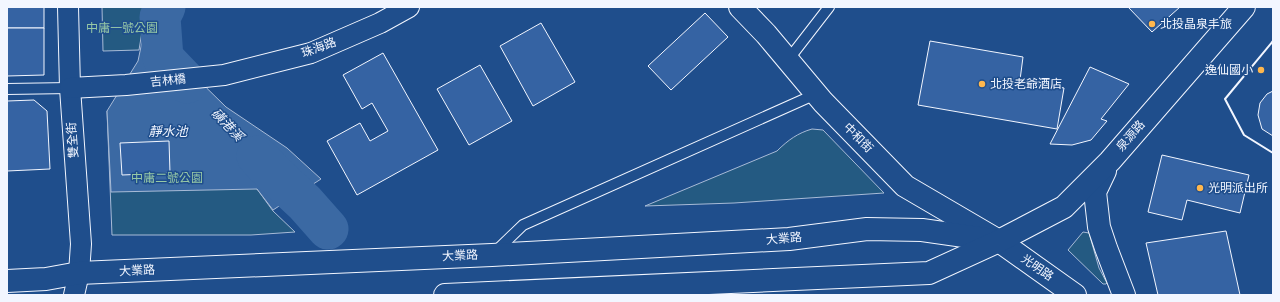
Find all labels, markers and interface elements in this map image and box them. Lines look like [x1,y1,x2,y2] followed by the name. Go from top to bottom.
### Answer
[1160,17,1232,32] place label: 北投晶泉丰旅
[1147,19,1157,29] marker: 北投晶泉丰旅
[86,21,158,36] park label: 中庸一號公園
[300,35,338,61] street label: 珠海路
[1205,63,1253,78] place label: 逸仙國小
[1256,65,1266,75] marker: 逸仙國小
[149,72,187,90] street label: 吉林橋
[990,77,1062,92] place label: 北投老爺酒店
[977,79,987,89] marker: 北投老爺酒店
[208,105,248,146] water label: 磺港溪
[1114,117,1148,155] street label: 泉源路
[840,120,876,156] street label: 中和街
[64,122,82,158] street label: 雙全街
[148,124,189,140] water label: 靜水池
[131,171,203,186] park label: 中庸二號公園
[1208,181,1268,196] place label: 光明派出所
[1195,183,1205,193] marker: 光明派出所
[765,230,803,248] street label: 大業路
[442,248,478,264] street label: 大業路
[1018,252,1056,284] street label: 光明路
[119,263,155,279] street label: 大業路

